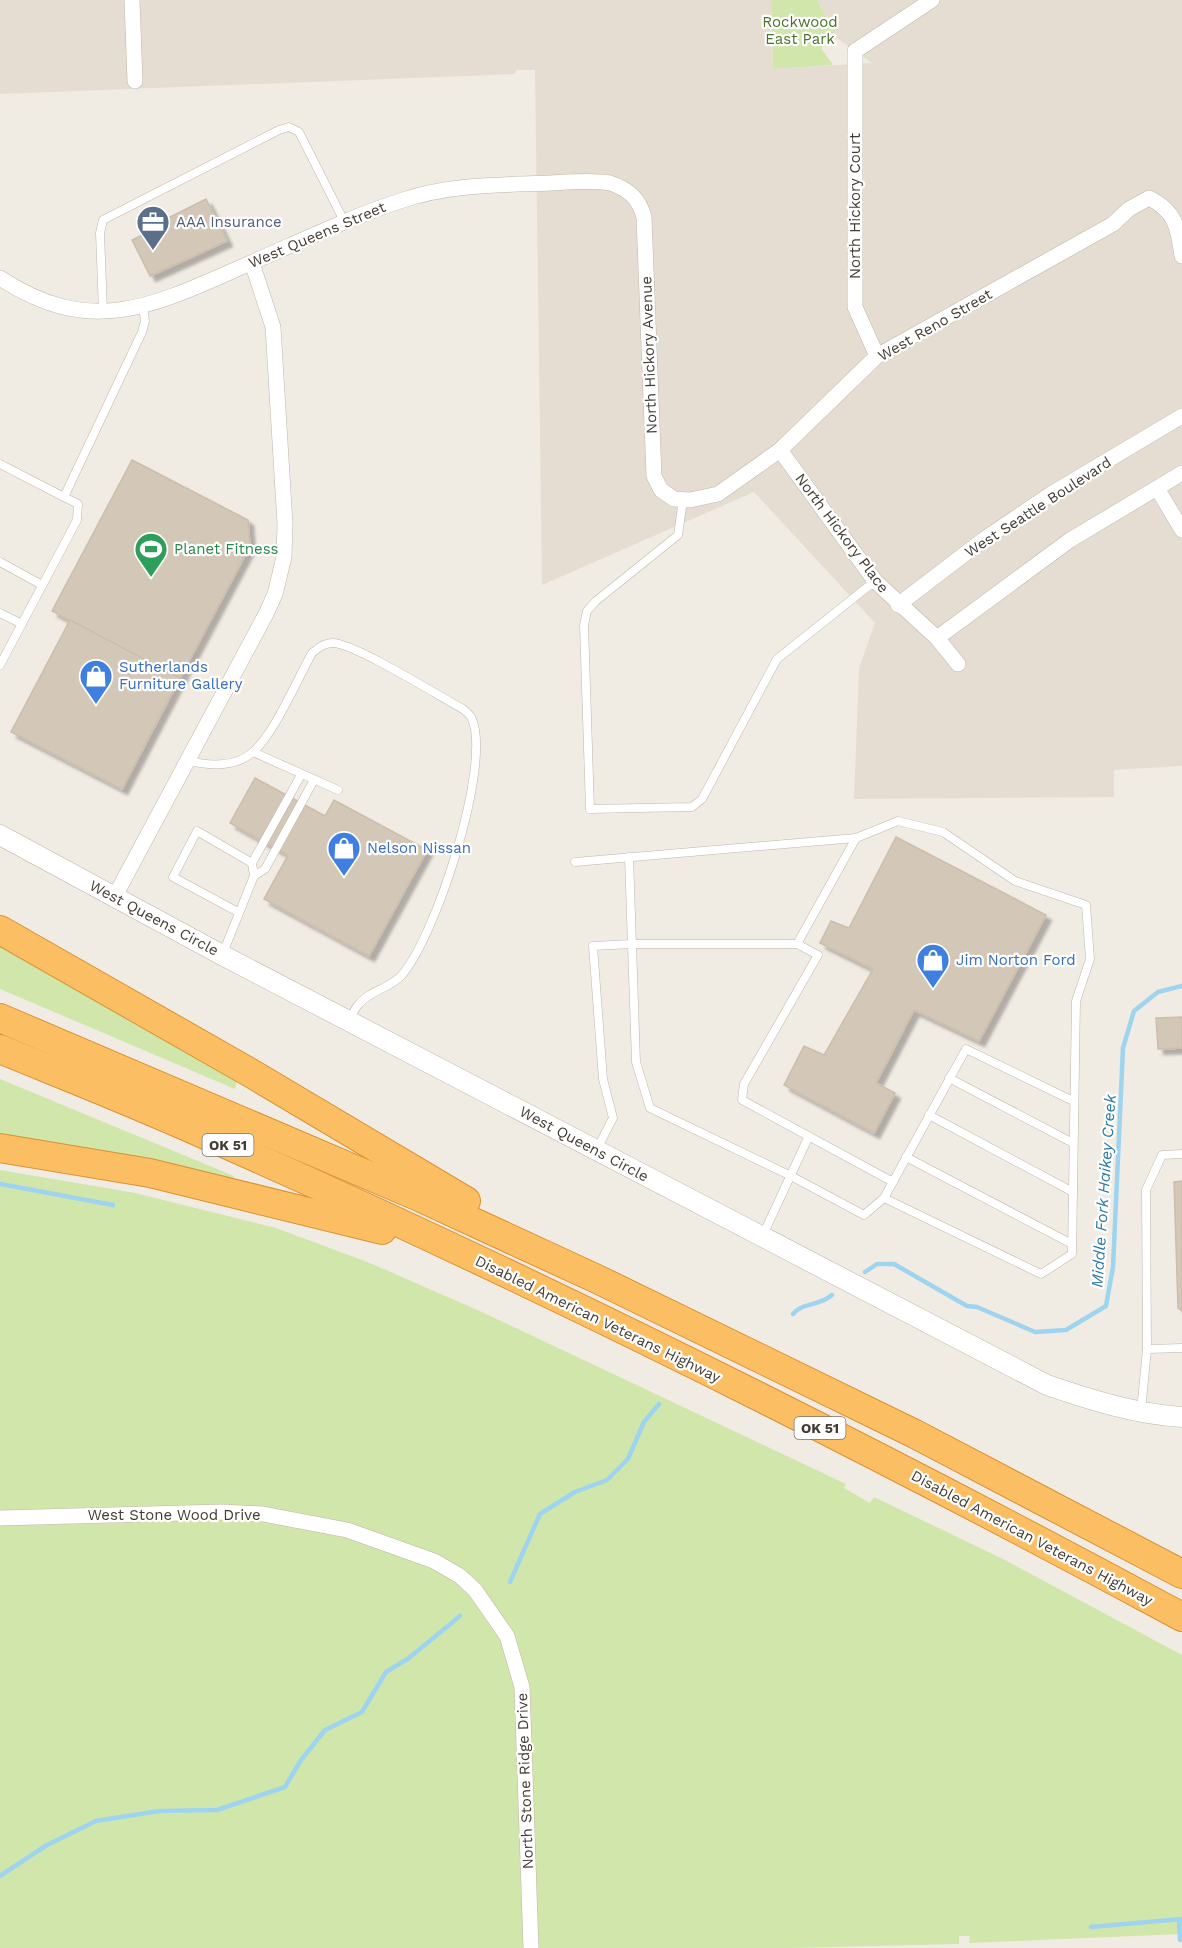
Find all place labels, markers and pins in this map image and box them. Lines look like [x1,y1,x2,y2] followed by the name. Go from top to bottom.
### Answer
[135,204,171,251] office icon: AAA Insurance
[176,213,282,231] place label: AAA Insurance
[133,531,169,578] sports icon: Planet Fitness
[174,540,279,558] place label: Planet Fitness
[78,658,114,705] shop icon: Sutherlands Furniture Gallery
[119,658,243,693] place label: Sutherlands Furniture Gallery
[326,830,362,877] shop icon: Nelson Nissan
[367,839,471,857] place label: Nelson Nissan
[915,942,951,989] shop icon: Jim Norton Ford
[956,951,1076,969] place label: Jim Norton Ford

